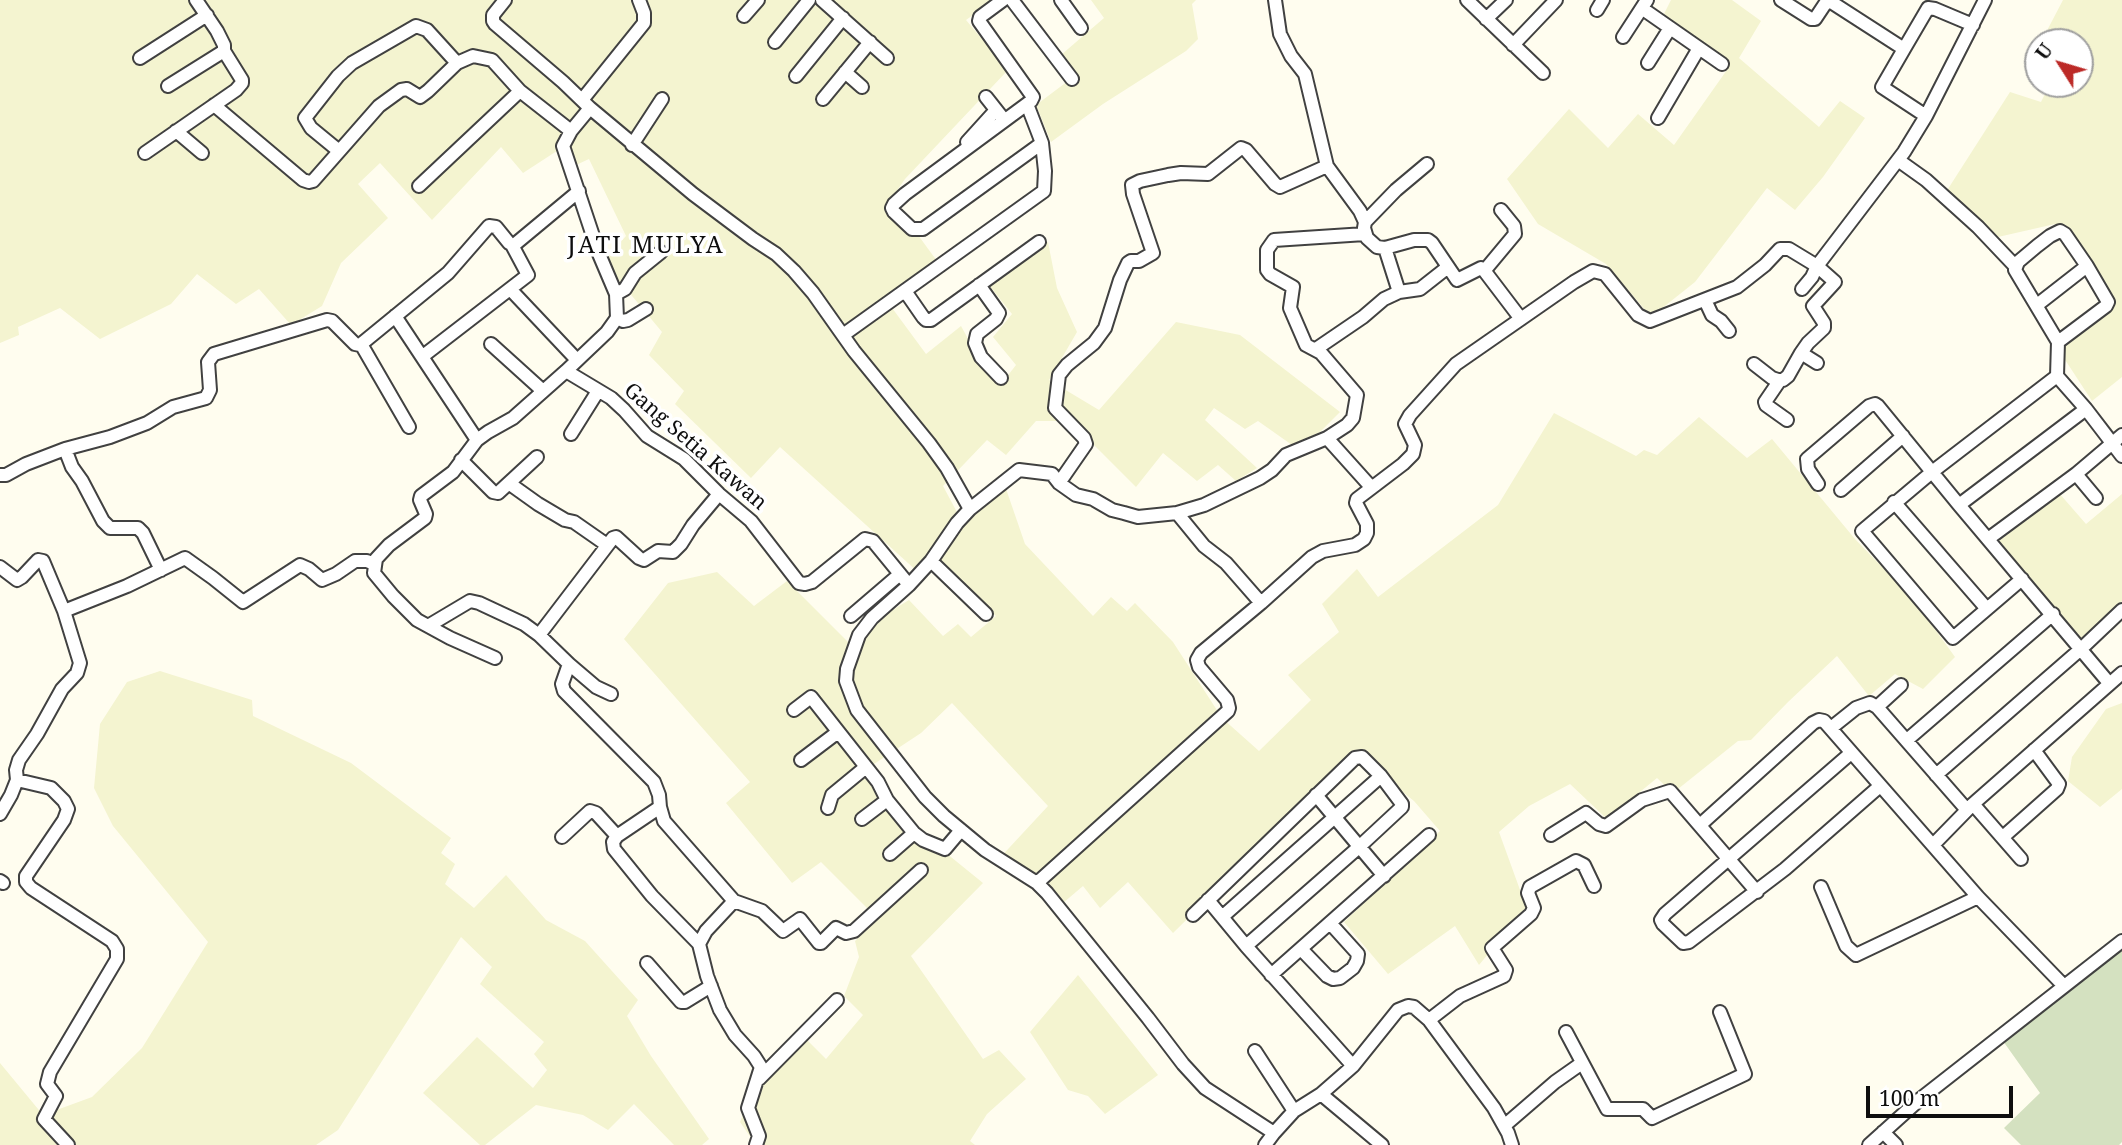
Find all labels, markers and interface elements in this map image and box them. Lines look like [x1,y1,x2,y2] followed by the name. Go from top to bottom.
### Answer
[2024,28,2094,98] north arrow
[2029,38,2058,65] text: U
[569,232,723,260] district label: JATI MULYA
[618,378,772,516] street label: Gang Setia Kawan
[1870,1072,2017,1116] scale bar
[1879,1084,1940,1112] text: 100 m

